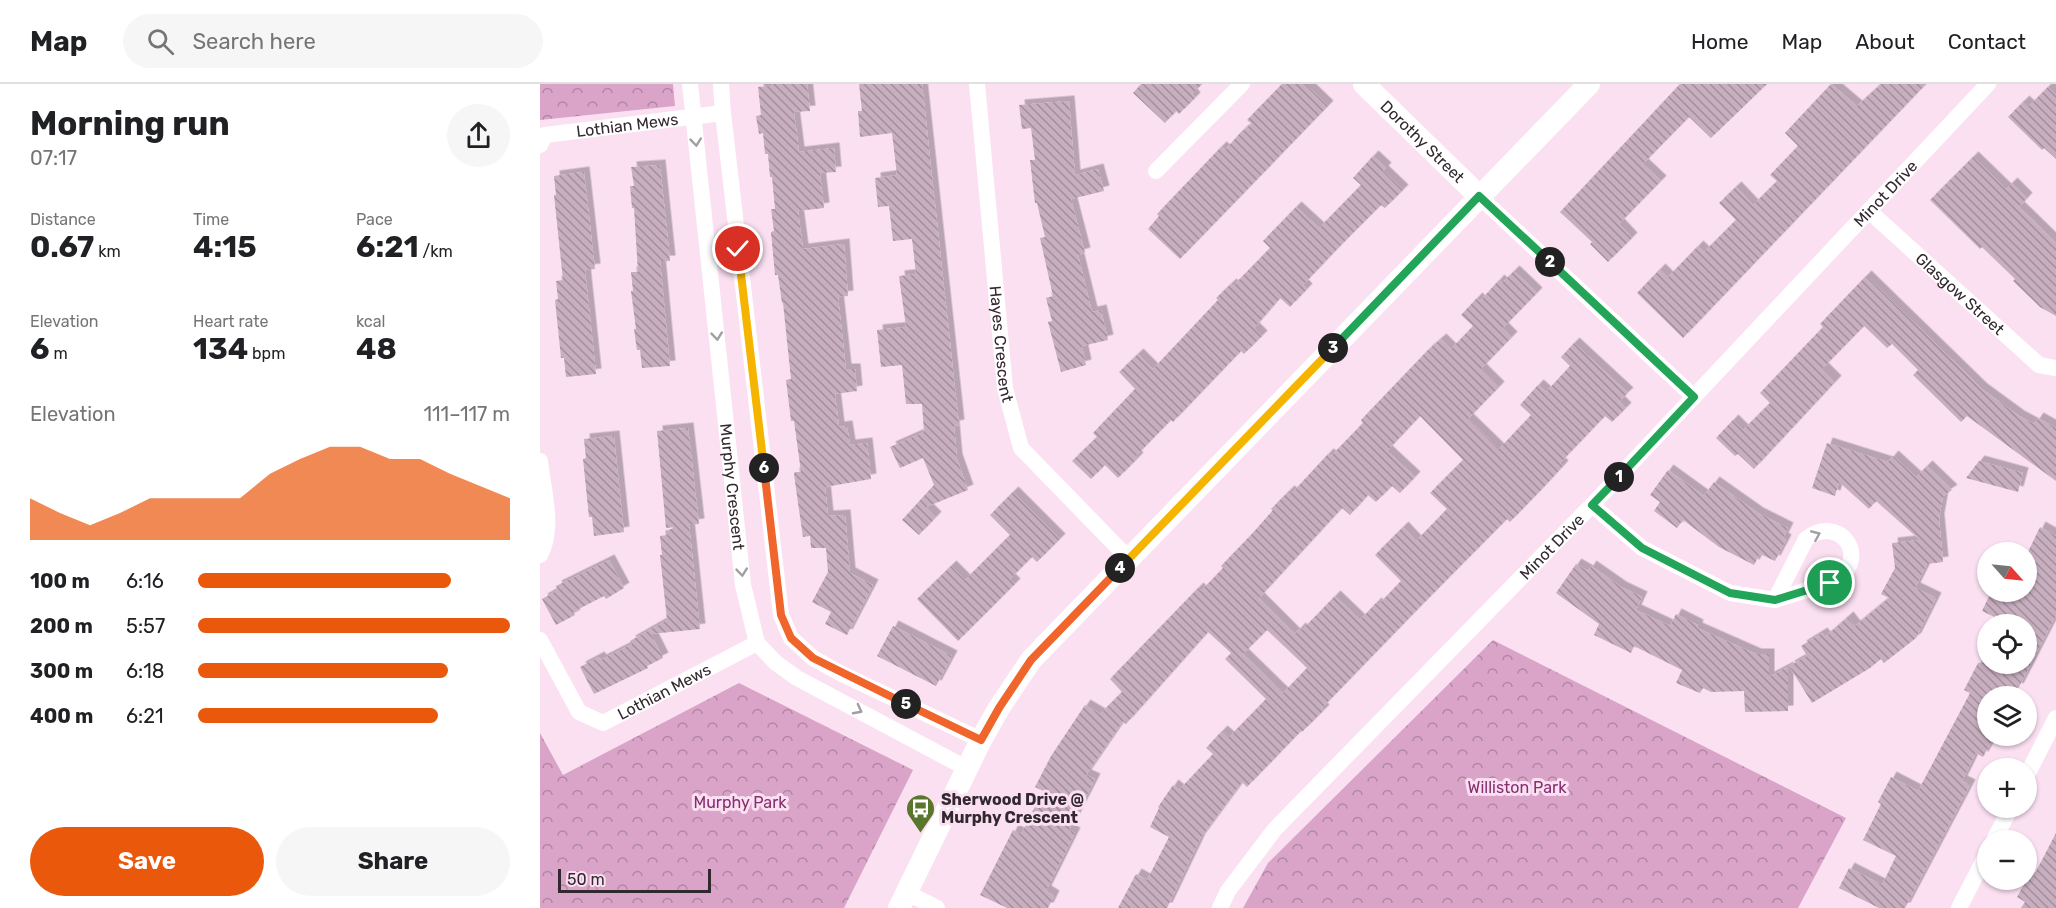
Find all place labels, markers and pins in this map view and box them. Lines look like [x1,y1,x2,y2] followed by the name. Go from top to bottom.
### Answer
[712,223,763,274] pin
[1535,247,1565,277] pin: 2
[1318,333,1348,363] pin: 3
[749,453,779,483] pin: 6
[1604,462,1634,492] pin: 1
[1105,553,1135,583] pin: 4
[1804,557,1855,608] pin
[891,689,921,719] pin: 5
[941,790,1084,827] place label: Sherwood Drive @ Murphy Crescent
[904,792,936,834] bus stop icon: Sherwood Drive @ Murphy Crescent

